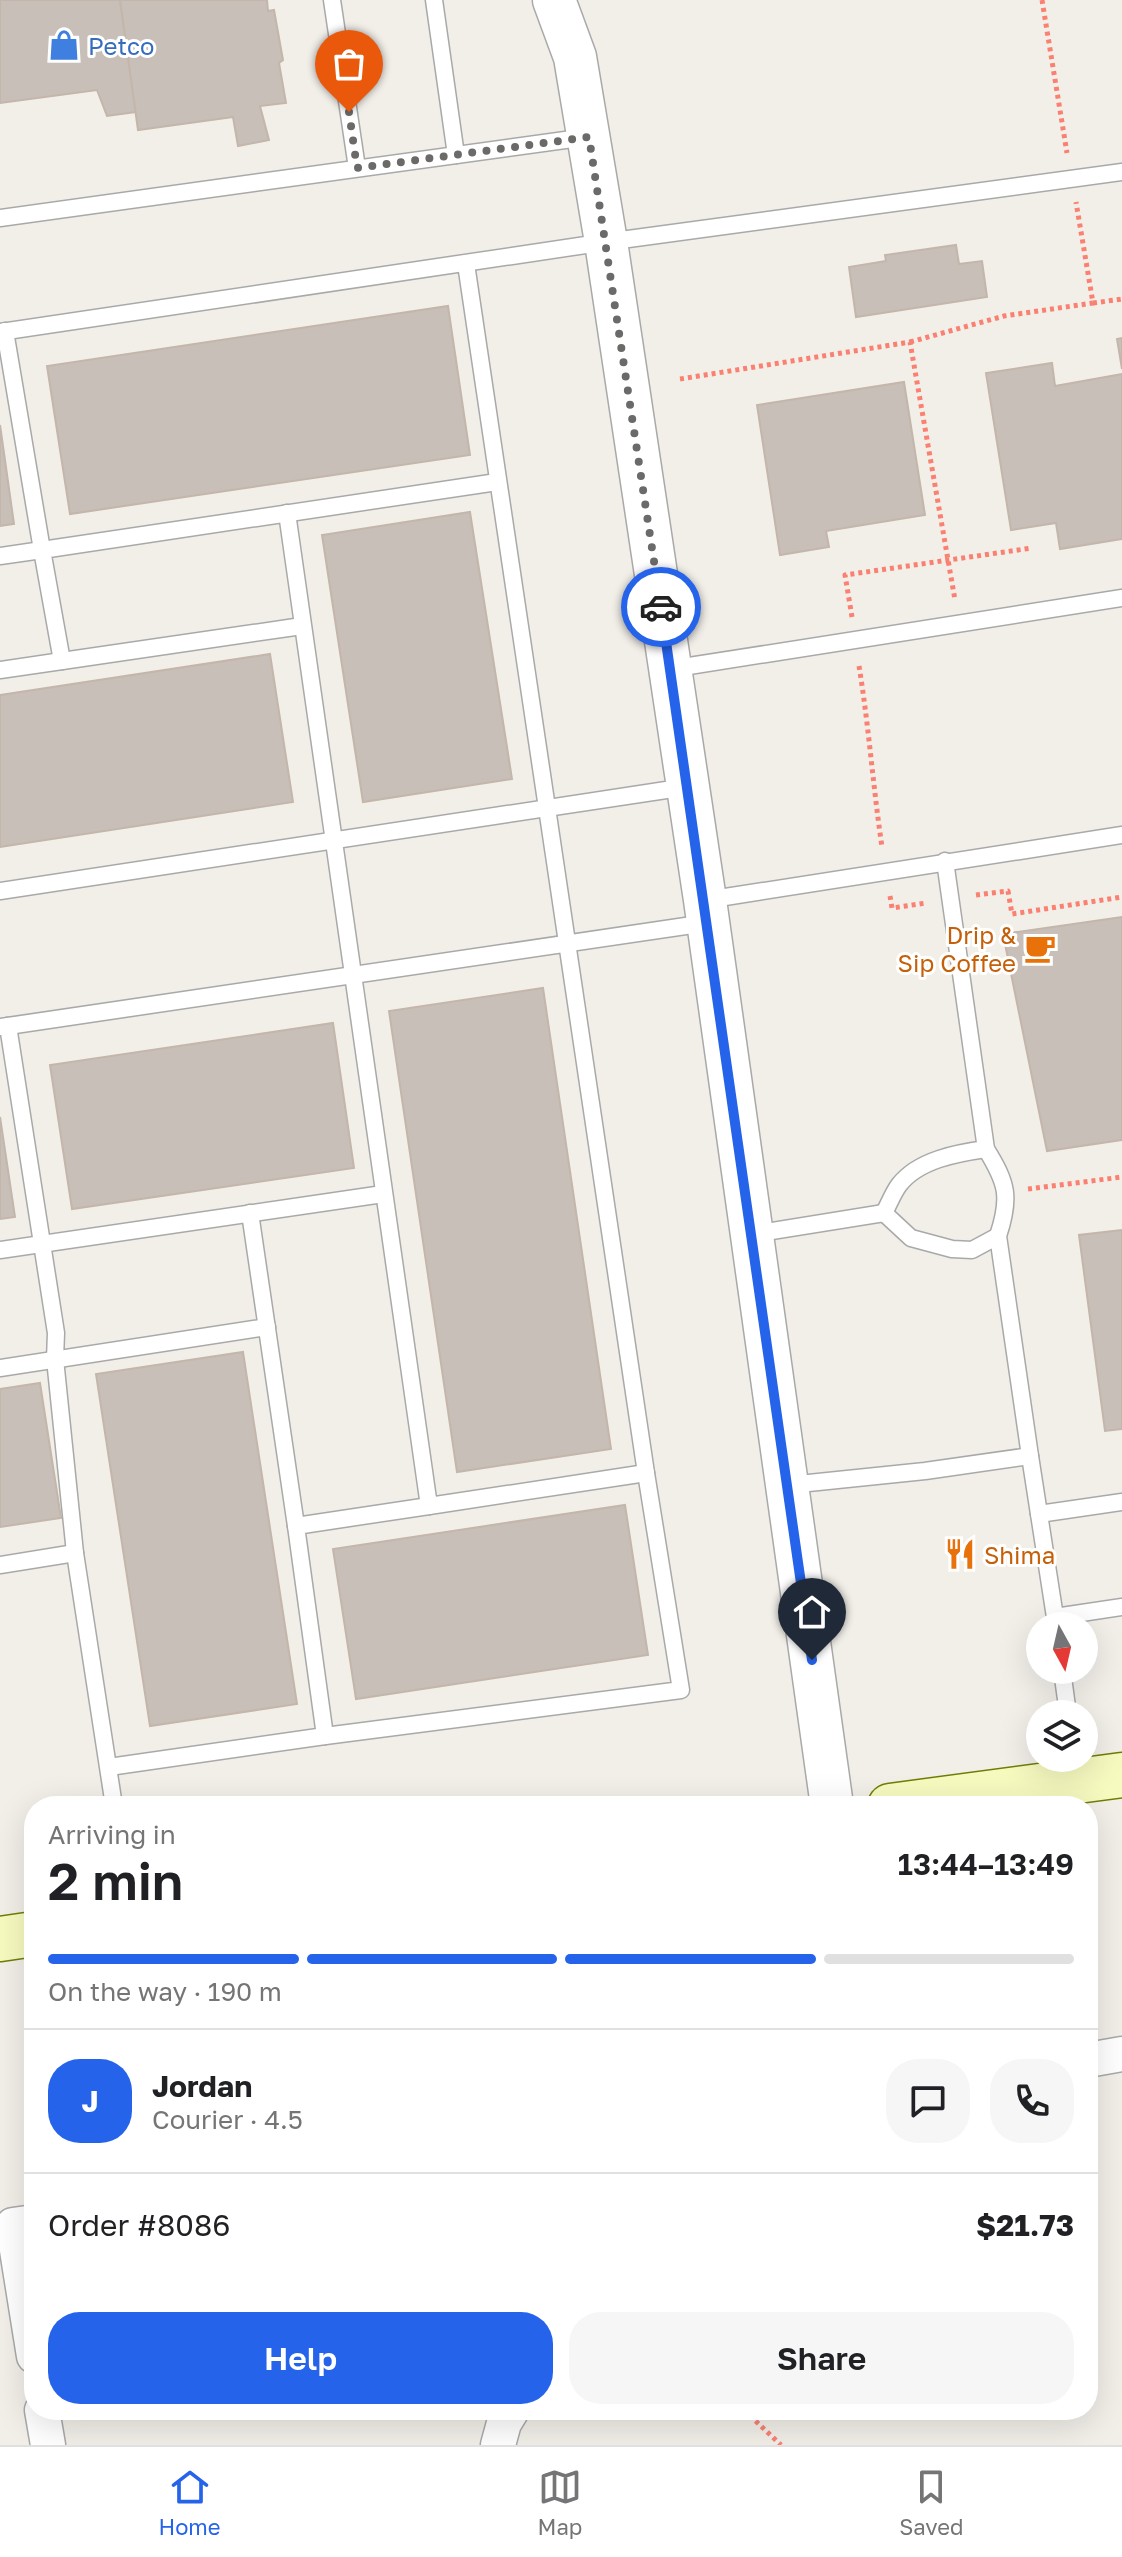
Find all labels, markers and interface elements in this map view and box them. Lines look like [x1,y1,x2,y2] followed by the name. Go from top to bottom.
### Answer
[47,28,81,62] shop icon: Petco
[315,30,383,112] pin
[88,31,154,60] place label: Petco
[327,42,371,86] icon: bag
[621,567,701,647] courier
[639,585,683,629] icon: car
[898,920,1016,977] place label: Drip & Sip Coffee
[1023,931,1057,965] cafe icon: Drip & Sip Coffee
[943,1537,977,1571] restaurant icon: Shima
[984,1540,1055,1569] place label: Shima
[778,1578,846,1660] pin
[790,1590,834,1634] icon: home
[1026,1612,1098,1684] north arrow
[1026,1612,1098,1772] map controls
[1026,1700,1098,1772] button: layers
[48,1819,176,1850] text: Arriving in
[898,1846,1074,1882] text: 13:44–13:49
[48,1849,183,1911] text: 2 min
[48,1976,282,2007] text: On the way · 190 m
[886,2059,970,2143] button: chat
[990,2059,1074,2143] button: phone
[152,2068,252,2104] text: Jordan
[81,2083,99,2119] text: J
[152,2104,303,2135] text: Courier · 4.5
[48,2207,230,2243] text: Order #8086
[976,2207,1074,2243] text: $21.73
[48,2312,553,2404] button: Help
[569,2312,1074,2404] button: Share
[158,2465,221,2540] tab: Home
[537,2465,582,2540] tab: Map
[899,2465,964,2540] tab: Saved

